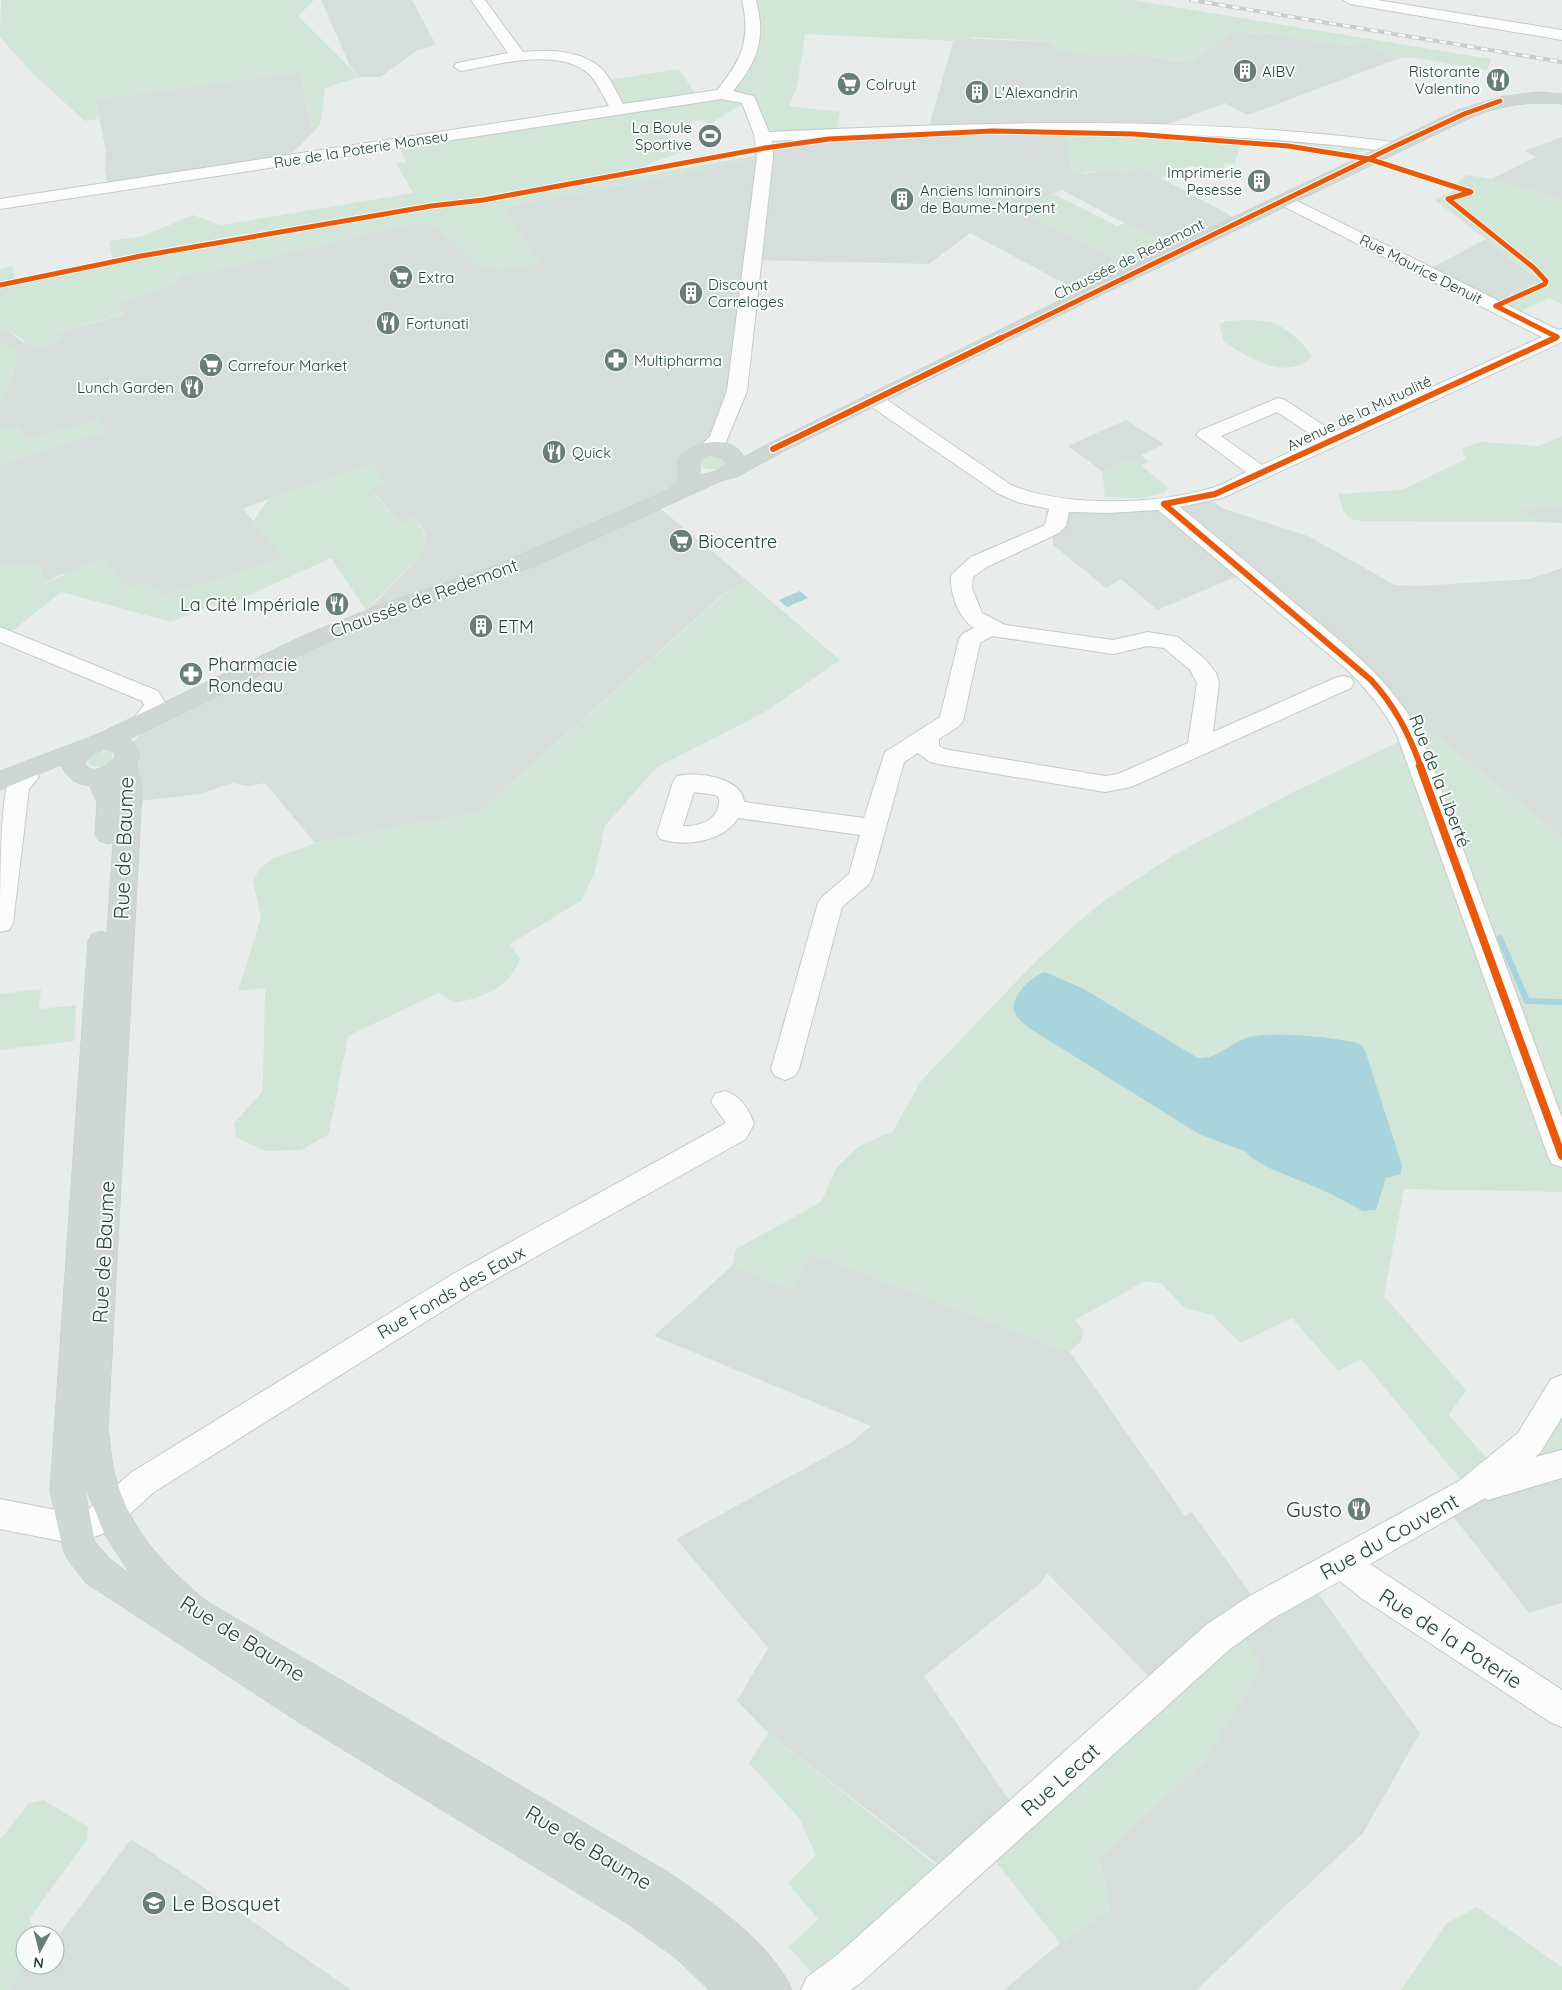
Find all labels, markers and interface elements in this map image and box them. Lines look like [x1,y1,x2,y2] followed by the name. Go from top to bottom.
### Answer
[1232,58,1258,84] building icon: AIBV
[1262,62,1295,81] place label: AIBV
[1409,62,1480,98] place label: Ristorante Valentino
[1485,67,1511,93] restaurant icon: Ristorante Valentino
[836,71,862,97] supermarket icon: Colruyt
[866,75,916,94] place label: Colruyt
[964,79,990,105] building icon: L'Alexandrin
[994,83,1078,102] place label: L'Alexandrin
[632,118,692,154] place label: La Boule Sportive
[697,123,723,149] sports icon: La Boule Sportive
[272,126,450,172] street label: Rue de la Poterie Monseu
[1167,163,1242,199] place label: Imprimerie Pesesse
[1246,168,1272,194] building icon: Imprimerie Pesesse
[920,181,1056,217] place label: Anciens laminoirs de Baume-Marpent
[889,186,915,212] building icon: Anciens laminoirs de Baume-Marpent
[1051,214,1207,304] street label: Chaussée de Redemont
[1357,230,1485,308] street label: Rue Maurice Denuit
[388,264,414,290] supermarket icon: Extra
[418,268,454,287] place label: Extra
[708,275,784,311] place label: Discount Carrelages
[678,280,704,306] building icon: Discount Carrelages
[375,310,401,336] restaurant icon: Fortunati
[406,314,469,333] place label: Fortunati
[603,347,629,373] pharmacy icon: Multipharma
[634,351,722,370] place label: Multipharma
[198,352,224,378] supermarket icon: Carrefour Market
[228,356,347,375] place label: Carrefour Market
[1284,371,1434,455] street label: Avenue de la Mutualité
[179,374,205,400] restaurant icon: Lunch Garden
[77,378,174,397] place label: Lunch Garden
[541,439,567,465] restaurant icon: Quick
[572,443,611,462] place label: Quick
[668,528,694,554] supermarket icon: Biocentre
[698,530,777,553] place label: Biocentre
[327,553,521,643] street label: Chaussée de Redemont
[324,591,350,617] restaurant icon: La Cité Impériale
[180,593,320,616] place label: La Cité Impériale
[468,613,494,639] building icon: ETM
[498,615,534,638] place label: ETM
[208,653,297,697] place label: Pharmacie Rondeau
[178,661,204,687] pharmacy icon: Pharmacie Rondeau
[1404,711,1476,851] street label: Rue de la Liberté
[108,776,138,920] street label: Rue de Baume
[86,1180,120,1324] street label: Rue de Baume
[373,1240,529,1344] street label: Rue Fonds des Eaux
[1315,1487,1463,1585] street label: Rue du Couvent
[1286,1496,1342,1522] place label: Gusto
[1346,1496,1372,1522] restaurant icon: Gusto
[1375,1582,1527,1694] street label: Rue de la Poterie
[176,1589,310,1687] street label: Rue de Baume
[1015,1737,1105,1821] street label: Rue Lecat
[521,1799,657,1895] street label: Rue de Baume
[141,1890,167,1916] school or university icon: Le Bosquet
[172,1890,281,1916] place label: Le Bosquet
[15,1925,65,1975] north arrow
[32,1953,45,1972] text: N

